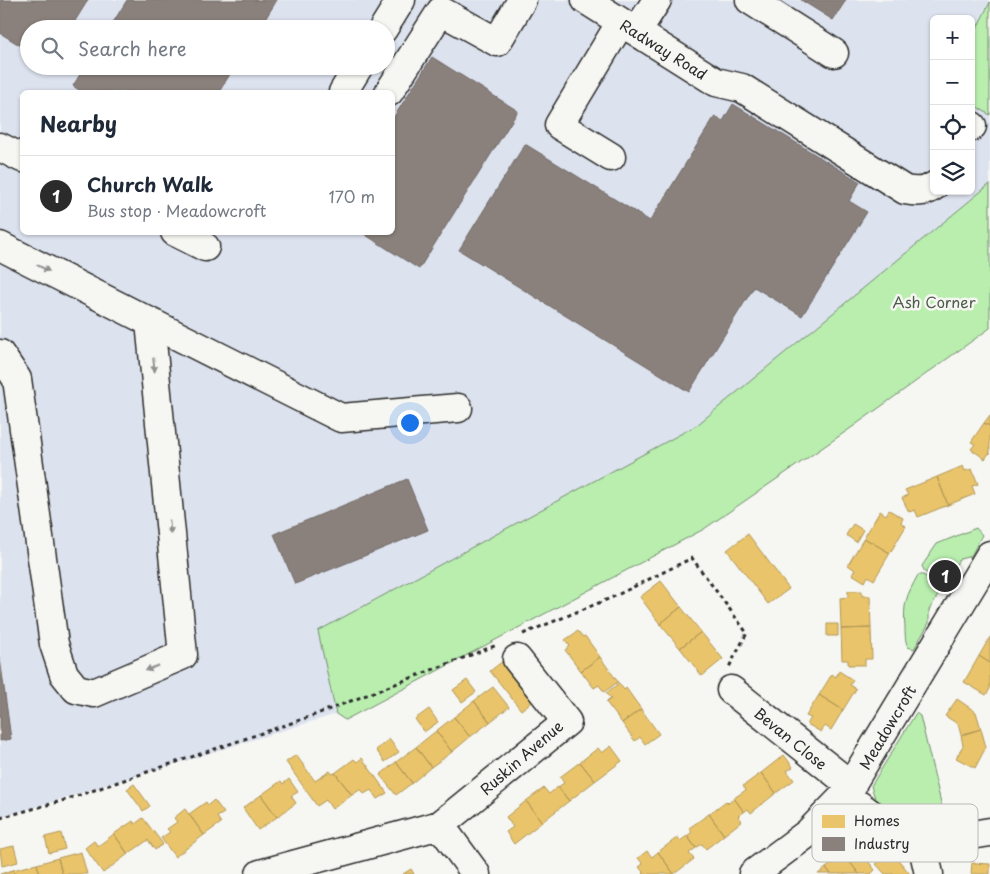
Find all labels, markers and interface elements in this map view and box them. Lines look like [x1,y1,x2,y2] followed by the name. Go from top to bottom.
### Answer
[616,13,712,85] street label: Radway Road
[930,15,975,195] map controls
[930,15,975,60] button: +
[20,20,395,75] search box
[38,34,66,62] icon: search
[78,34,187,62] text: Search here
[930,60,975,105] button: −
[930,105,975,150] button: locate
[40,107,117,139] text: Nearby
[930,150,975,195] button: layers
[87,170,213,198] text: Church Walk
[52,184,60,208] text: 1
[329,184,375,208] text: 170 m
[87,198,266,222] text: Bus stop · Meadowcroft
[36,264,51,272] one-way arrow
[892,290,976,313] park label: Ash Corner
[150,357,158,373] one-way arrow
[397,410,423,436] your location
[167,519,175,535] one-way arrow
[929,557,961,595] pin: 1
[145,665,159,673] one-way arrow
[853,680,921,774] street label: Meadowcroft
[750,701,833,775] street label: Bevan Close
[474,714,568,800] street label: Ruskin Avenue
[812,804,978,862] legend
[854,810,900,831] text: Homes
[854,833,909,854] text: Industry

